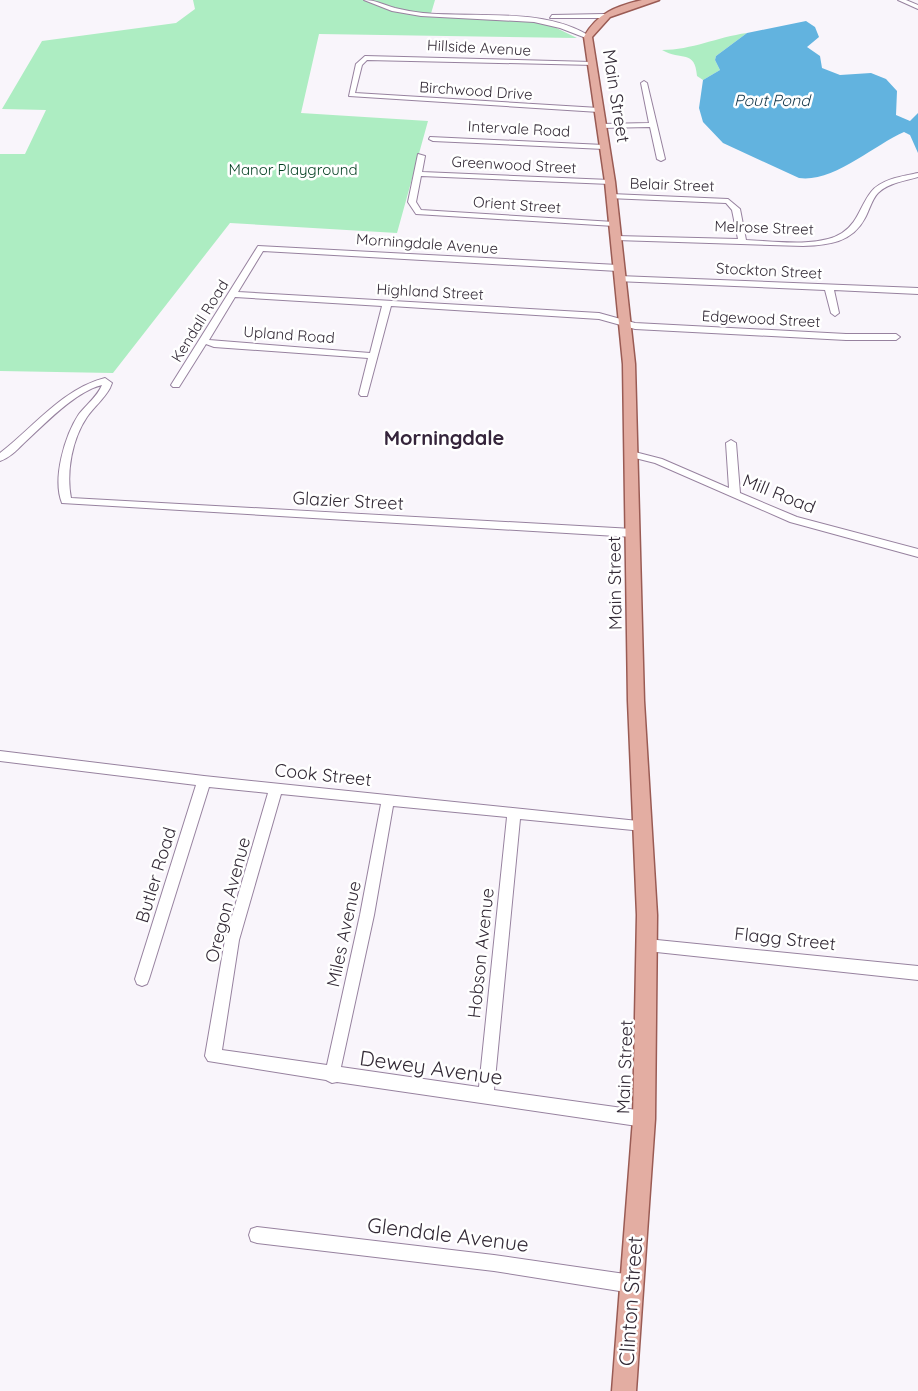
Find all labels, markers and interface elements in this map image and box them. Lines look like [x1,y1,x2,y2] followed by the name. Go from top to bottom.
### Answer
[427,35,532,60] street label: Hillside Avenue
[598,48,635,144] street label: Main Street
[419,77,533,104] street label: Birchwood Drive
[734,90,812,110] water label: Pout Pond
[467,116,571,141] street label: Intervale Road
[451,152,577,177] street label: Greenwood Street
[228,160,358,179] park label: Manor Playground
[629,174,715,195] street label: Belair Street
[473,192,561,217] street label: Orient Street
[714,216,814,239] street label: Melrose Street
[355,229,499,258] street label: Morningdale Avenue
[716,258,823,283] street label: Stockton Street
[167,276,232,365] street label: Kendall Road
[376,279,484,304] street label: Highland Street
[701,306,821,331] street label: Edgewood Street
[243,322,335,347] street label: Upland Road
[384,425,504,450] district label: Morningdale
[739,469,819,519] street label: Mill Road
[292,486,404,515] street label: Glazier Street
[602,536,627,630] street label: Main Street
[273,758,373,791] street label: Cook Street
[130,824,181,925] street label: Butler Road
[200,835,255,965] street label: Oregon Avenue
[321,879,366,989] street label: Miles Avenue
[462,887,499,1019] street label: Hobson Avenue
[733,922,837,955] street label: Flagg Street
[611,1020,638,1114] street label: Main Street
[358,1044,504,1090] street label: Dewey Avenue
[366,1211,530,1257] street label: Glendale Avenue
[612,1235,648,1367] street label: Clinton Street

